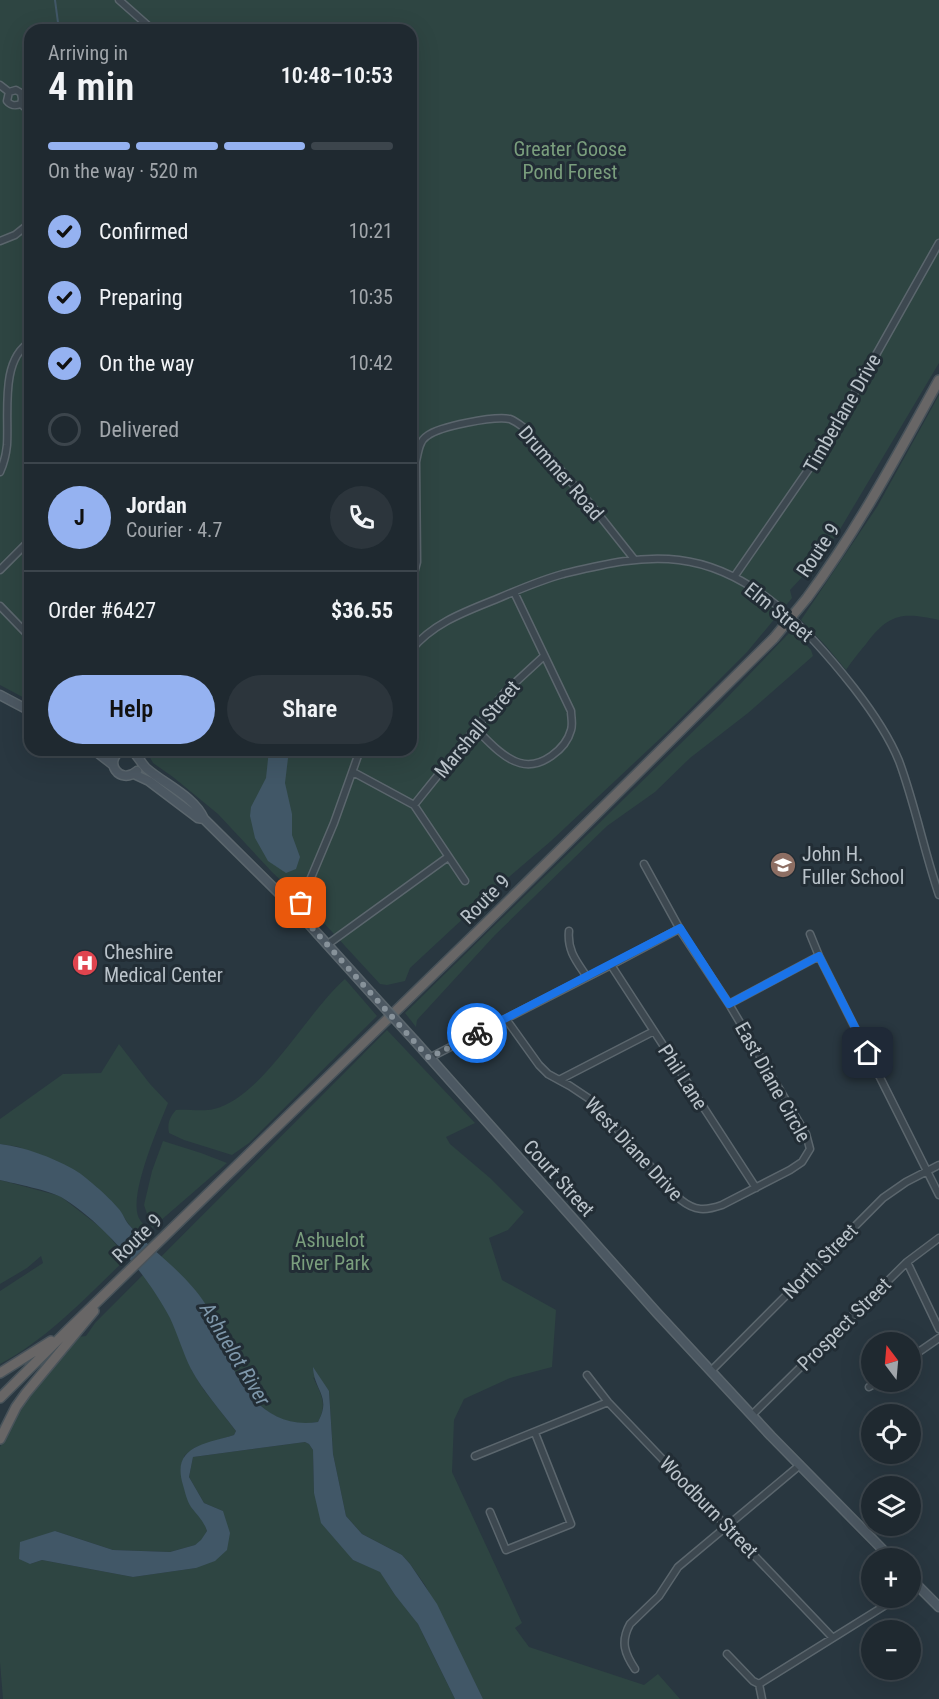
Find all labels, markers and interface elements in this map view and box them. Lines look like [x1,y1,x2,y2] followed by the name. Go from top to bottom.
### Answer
[48,41,128,65] text: Arriving in
[281,63,393,88] text: 10:48–10:53
[48,64,134,110] text: 4 min
[513,137,627,184] park label: Greater Goose Pond Forest
[48,159,198,183] text: On the way · 520 m
[48,215,81,248] icon: check
[99,219,188,244] text: Confirmed
[349,219,393,243] text: 10:21
[48,281,81,314] icon: check
[99,285,183,310] text: Preparing
[349,285,393,309] text: 10:35
[48,347,81,380] icon: check
[798,349,886,477] street label: Timberlane Drive
[99,351,194,376] text: On the way
[349,351,393,375] text: 10:42
[99,417,179,442] text: Delivered
[513,421,609,525] street label: Drummer Road
[330,486,393,549] button: phone
[126,493,187,518] text: Jordan
[74,505,85,530] text: J
[126,518,222,542] text: Courier · 4.7
[791,518,845,582] street label: Route 9
[740,577,818,647] street label: Elm Street
[48,598,156,623] text: Order #6427
[331,598,393,623] text: $36.55
[48,675,215,744] button: Help
[227,675,393,744] button: Share
[429,675,525,783] street label: Marshall Street
[802,842,904,889] place label: John H. Fuller School
[768,850,798,880] school or university icon: John H. Fuller School
[455,869,515,929] street label: Route 9
[275,877,326,928] pin
[284,886,317,919] icon: bag
[104,940,223,987] place label: Cheshire Medical Center
[70,948,100,978] hospital icon: Cheshire Medical Center
[447,1003,507,1063] courier
[461,1017,494,1050] icon: bike
[730,1018,816,1146] street label: East Diane Circle
[842,1027,893,1078] pin
[851,1036,884,1069] icon: home
[653,1040,713,1114] street label: Phil Lane
[580,1092,688,1206] street label: West Diane Drive
[518,1135,600,1221] street label: Court Street
[107,1209,167,1267] street label: Route 9
[778,1219,862,1303] street label: North Street
[290,1228,370,1275] park label: Ashuelot River Park
[792,1272,896,1376] street label: Prospect Street
[194,1297,276,1410] water label: Ashuelot River
[861,1332,921,1392] north arrow
[861,1332,921,1680] map controls
[861,1404,921,1464] button: locate
[655,1451,763,1563] street label: Woodburn Street
[861,1476,921,1536] button: layers
[861,1548,921,1608] button: +
[861,1620,921,1680] button: −

